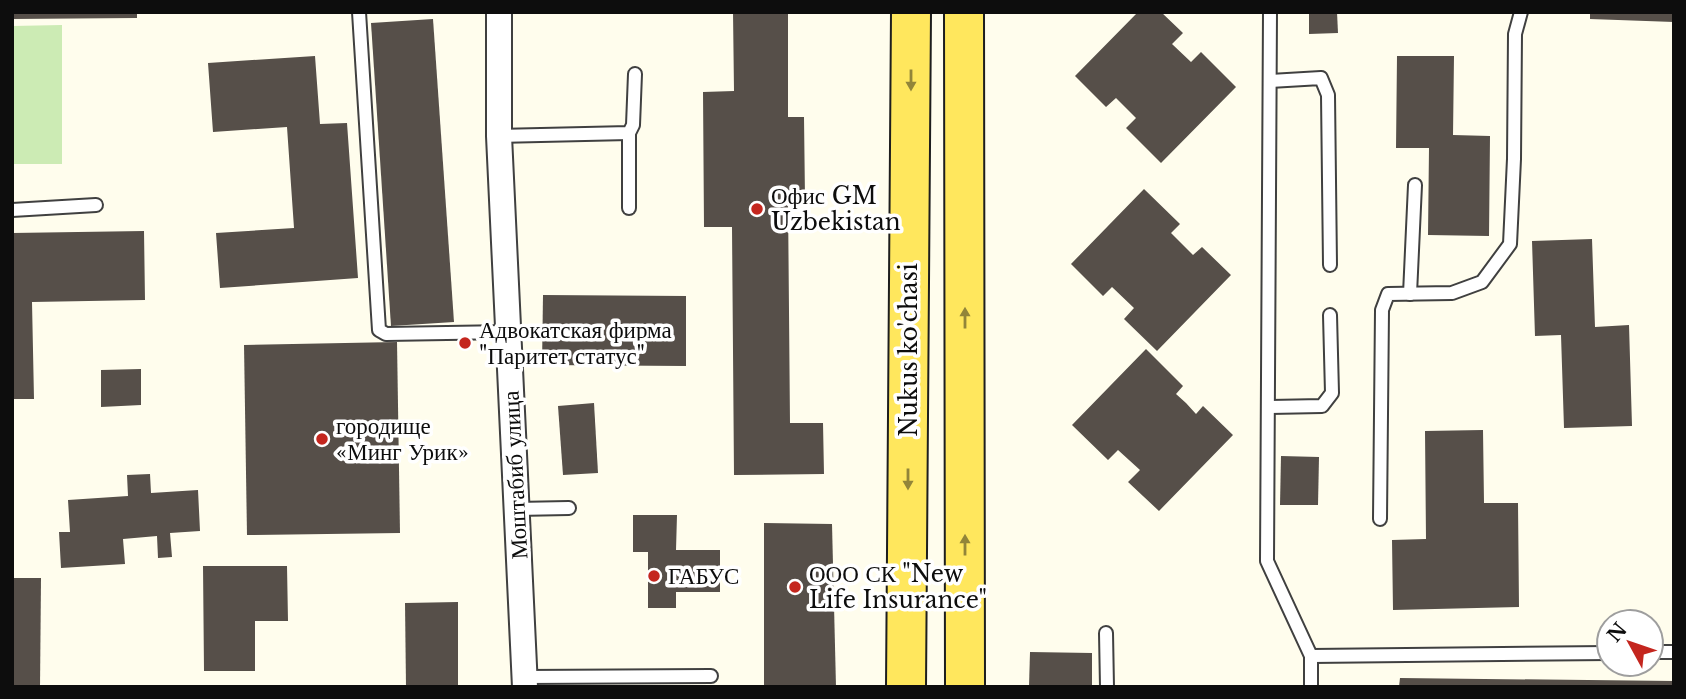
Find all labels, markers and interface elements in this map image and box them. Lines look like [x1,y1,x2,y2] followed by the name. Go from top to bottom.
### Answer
[905,70,917,92] one-way arrow
[771,182,901,236] place label: Офис GM Uzbekistan
[749,201,765,217] marker: Офис GM Uzbekistan
[895,263,923,437] street label: Nukus ko'chasi
[959,306,971,328] one-way arrow
[479,316,672,370] place label: Адвокатская фирма "Паритет статус"
[457,335,473,351] marker: Адвокатская фирма "Паритет статус"
[497,390,533,560] street label: Моштабиб улица
[336,412,469,466] place label: городище «Минг Урик»
[314,431,330,447] marker: городище «Минг Урик»
[902,469,914,491] one-way arrow
[959,534,971,556] one-way arrow
[809,560,987,614] place label: ООО СК "New Life Insurance"
[668,562,739,590] place label: ГАБУС
[646,568,662,584] marker: ГАБУС
[787,579,803,595] marker: ООО СК "New Life Insurance"
[1595,608,1665,678] north arrow
[1603,618,1632,647] text: N

